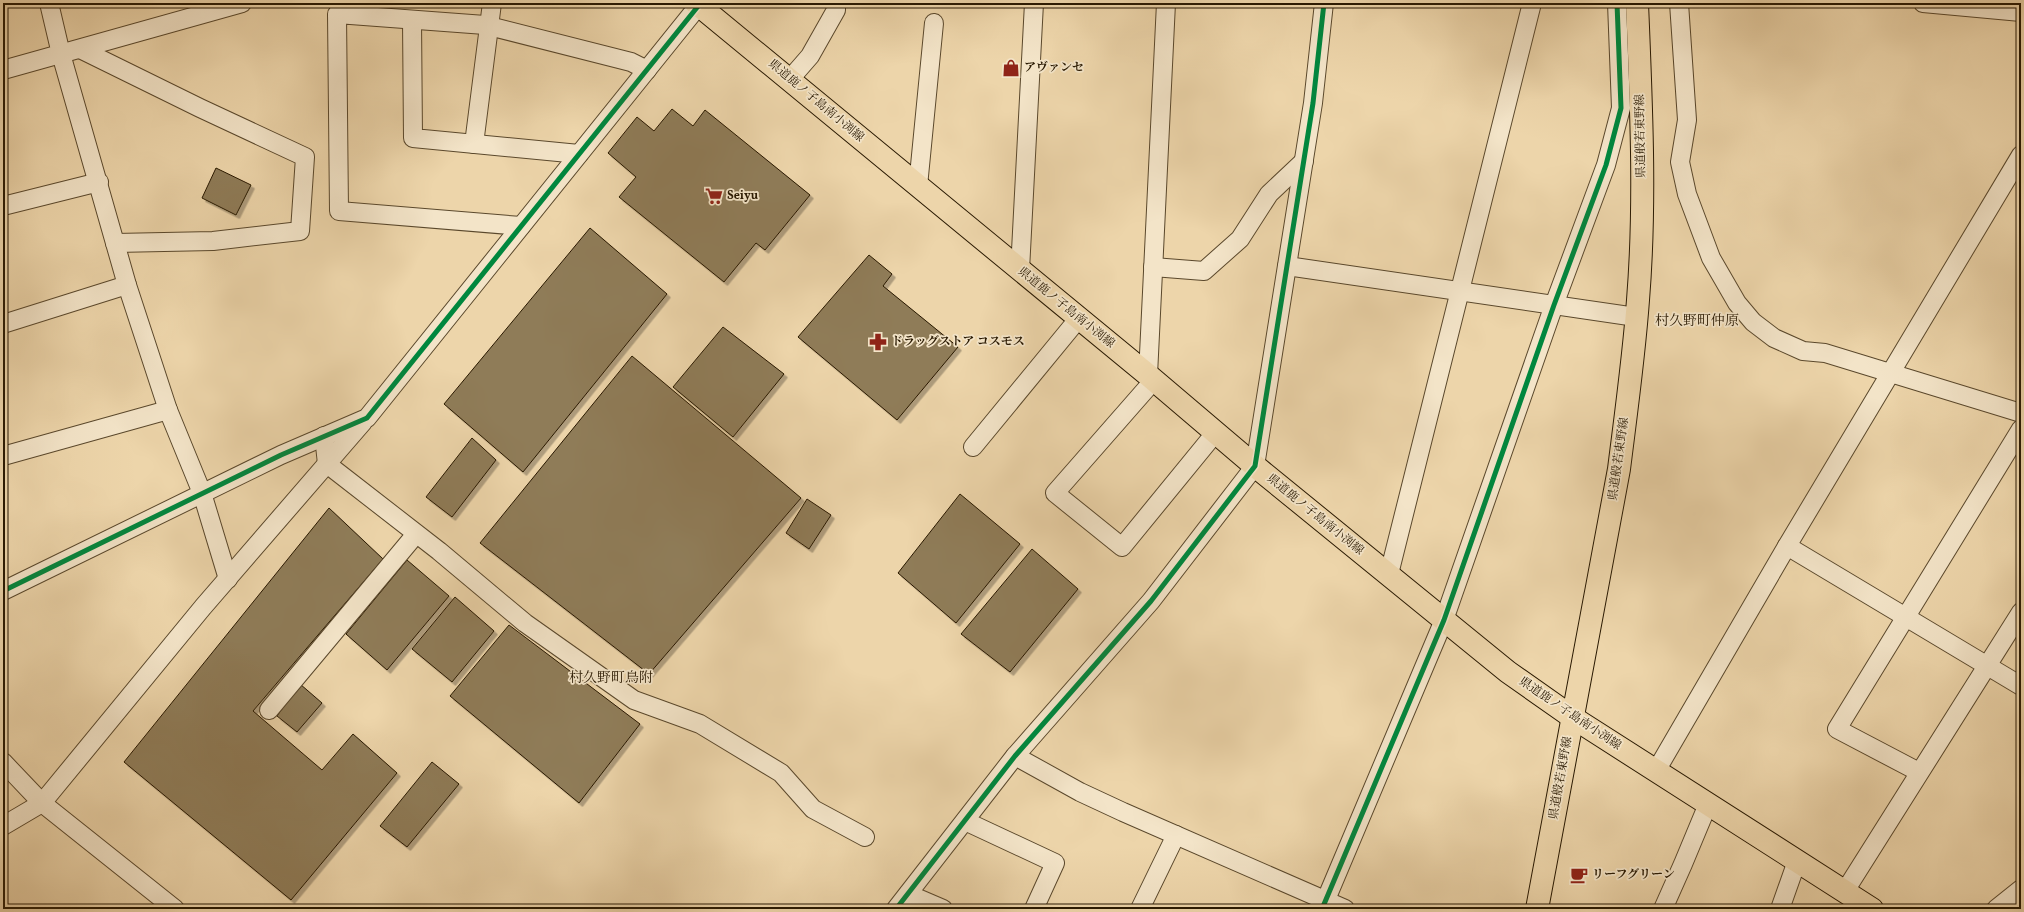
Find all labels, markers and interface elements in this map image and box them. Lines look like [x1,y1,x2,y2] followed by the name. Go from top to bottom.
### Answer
[765,56,867,146] street label: 県道鹿ノ子島南小渕線
[1001,58,1021,78] shop icon: アヴァンセ
[1024,60,1084,76] place label: アヴァンセ
[1632,94,1650,178] street label: 県道般若東野線
[704,186,724,206] supermarket icon: Seiyu
[727,188,759,204] place label: Seiyu
[1014,264,1118,352] street label: 県道鹿ノ子島南小渕線
[1655,312,1739,331] district label: 村久野町仲原
[868,332,888,352] pharmacy icon: ドラッグストア コスモス
[891,334,1025,350] place label: ドラッグストア コスモス
[1605,416,1633,502] street label: 県道般若東野線
[1263,471,1367,559] street label: 県道鹿ノ子島南小渕線
[569,669,653,688] district label: 村久野町鳥附
[1516,674,1624,754] street label: 県道鹿ノ子島南小渕線
[1546,735,1576,821] street label: 県道般若東野線
[1569,865,1589,885] cafe icon: リーフグリーン
[1592,867,1675,883] place label: リーフグリーン

